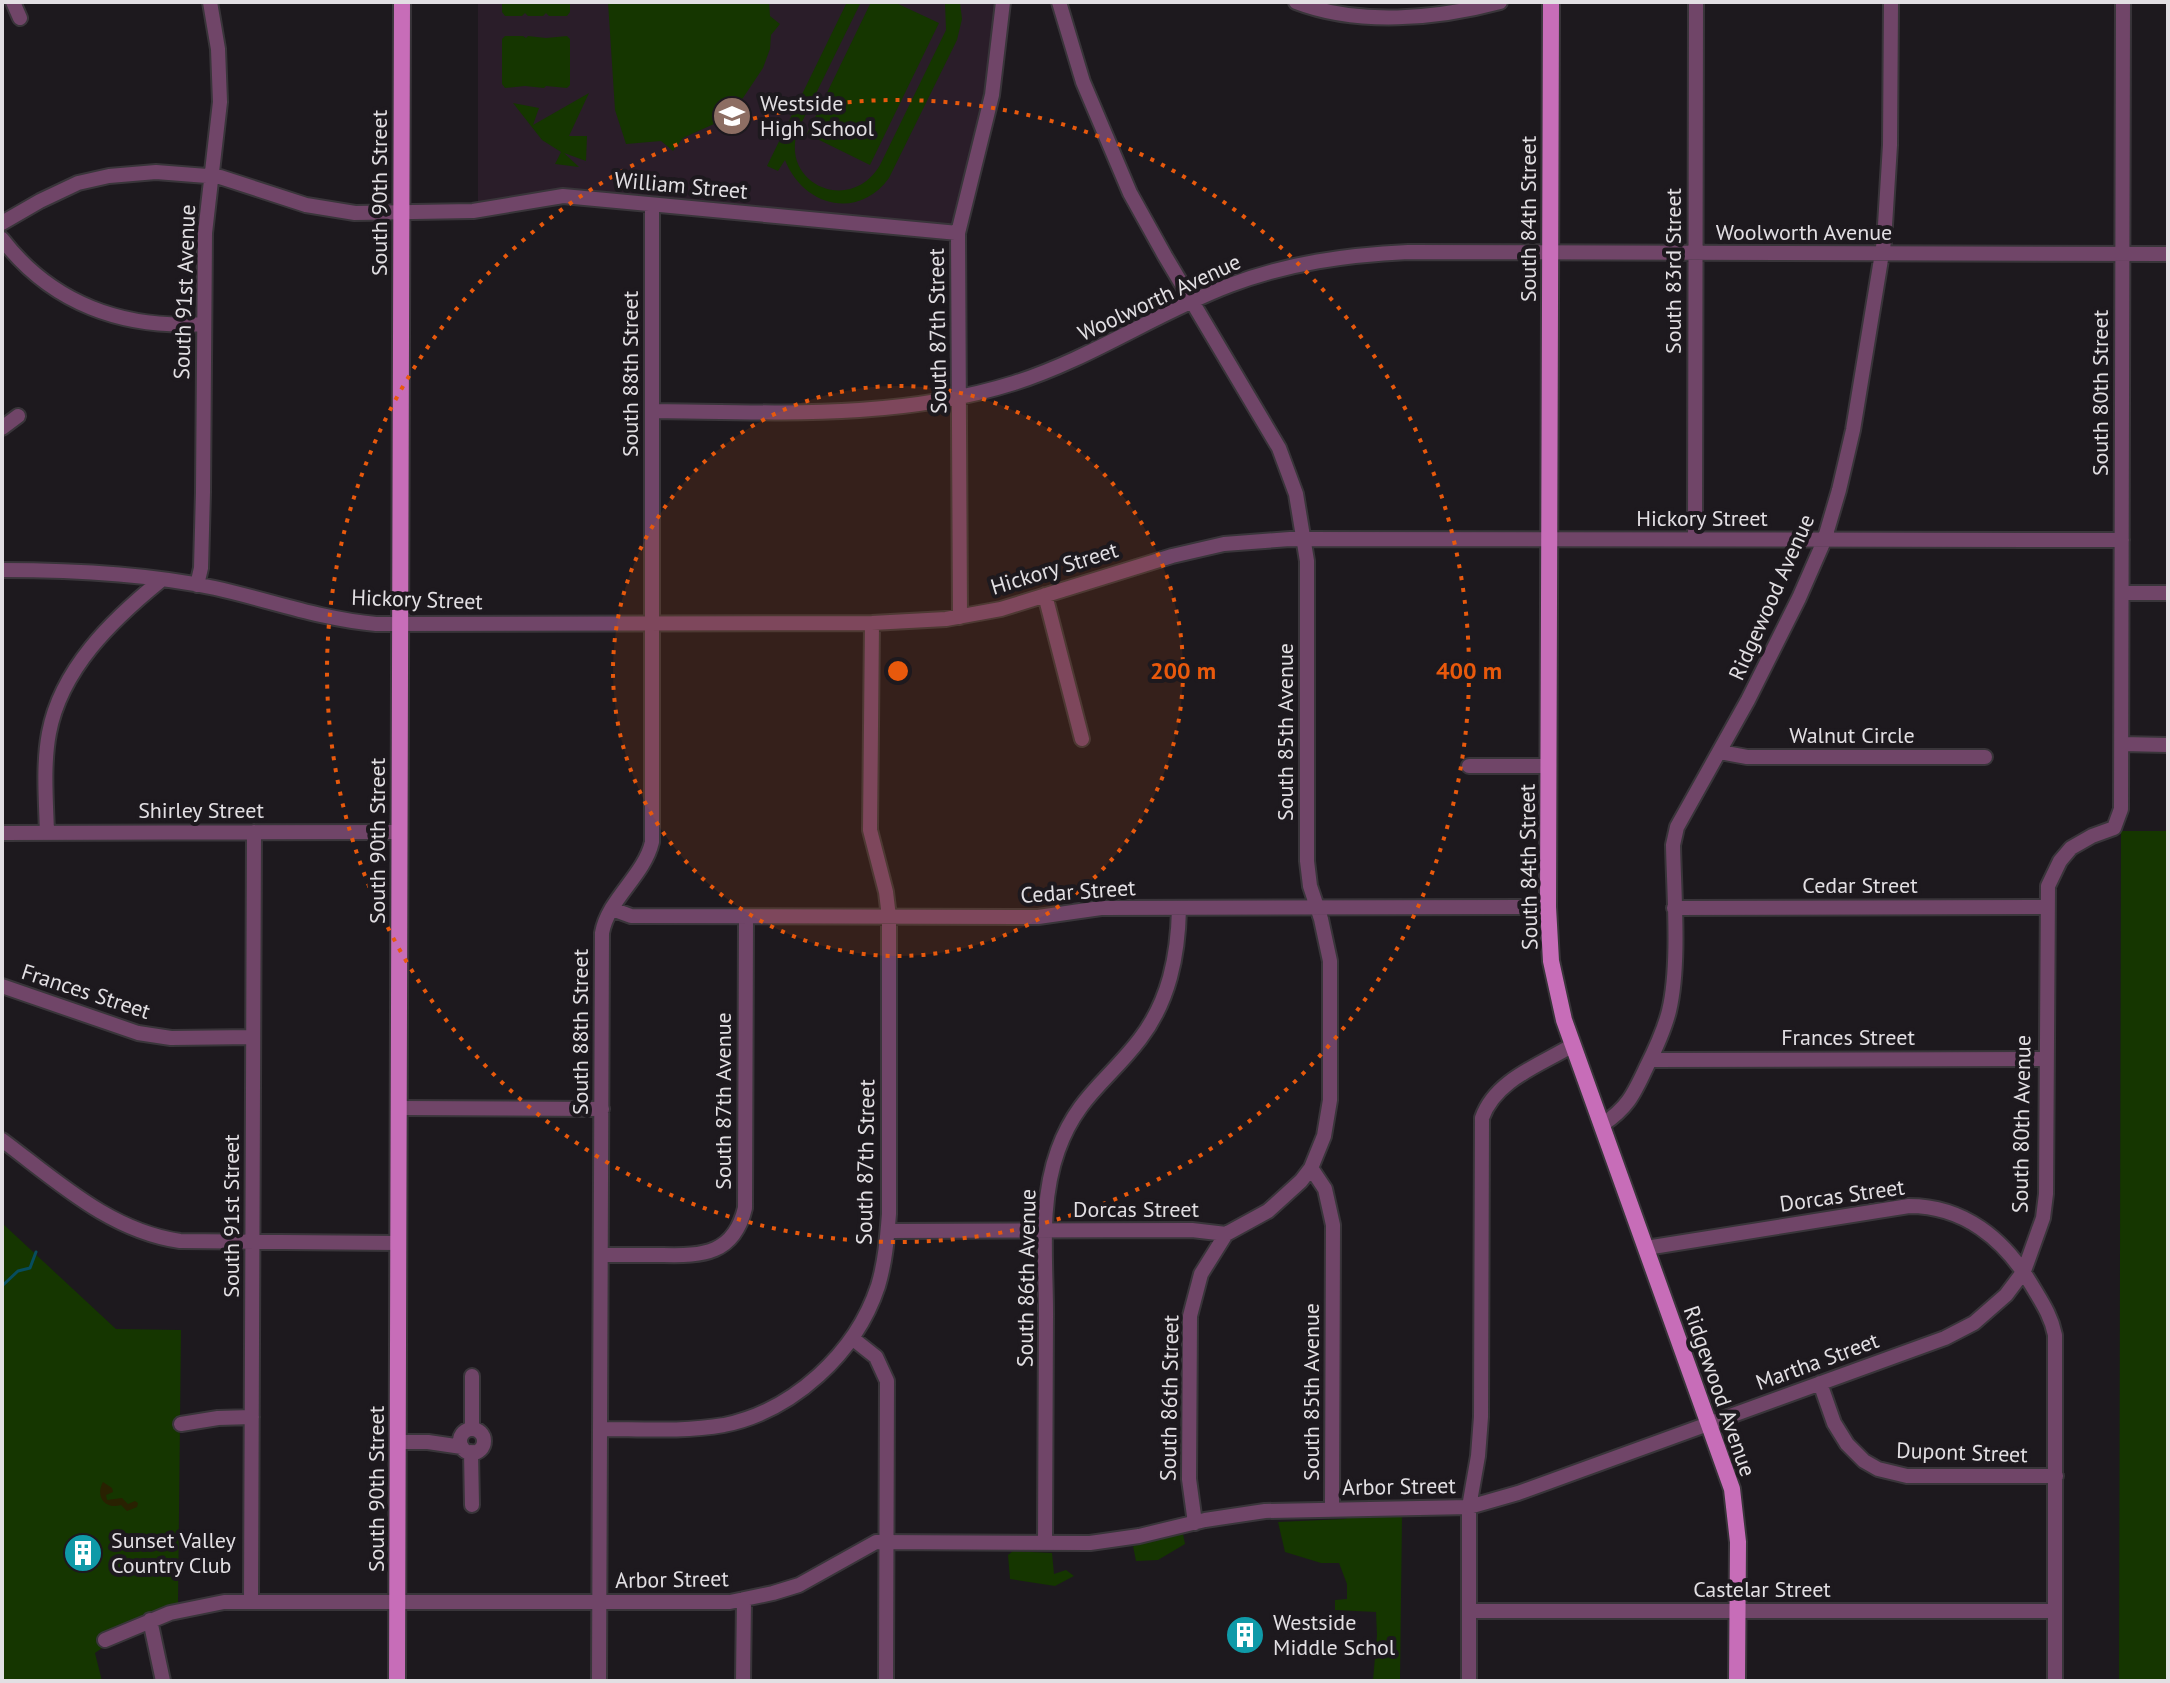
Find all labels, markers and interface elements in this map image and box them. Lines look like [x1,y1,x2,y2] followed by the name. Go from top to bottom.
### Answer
[760,89,875,142] place label: Westside High School
[711,95,753,137] school or university icon: Westside High School
[365,109,393,276] street label: South 90th Street
[1514,135,1542,302] street label: South 84th Street
[613,165,749,205] street label: William Street
[1659,187,1687,354] street label: South 83rd Street
[167,204,201,380] street label: South 91st Avenue
[1716,218,1892,246] street label: Woolworth Avenue
[922,247,952,414] street label: South 87th Street
[1073,247,1245,347] street label: Woolworth Avenue
[616,290,644,457] street label: South 88th Street
[2086,309,2114,476] street label: South 80th Street
[1636,504,1768,532] street label: Hickory Street
[1722,510,1820,684] street label: Ridgewood Avenue
[987,535,1122,601] street label: Hickory Street
[351,583,484,615] street label: Hickory Street
[1271,643,1299,821] street label: South 85th Avenue
[1150,655,1216,686] text: 200 m
[1436,655,1502,686] text: 400 m
[884,657,912,685] centre of rings
[1789,721,1915,749] street label: Walnut Circle
[363,757,391,924] street label: South 90th Street
[1513,783,1543,950] street label: South 84th Street
[138,796,264,824] street label: Shirley Street
[1802,871,1918,899] street label: Cedar Street
[1020,873,1137,909] street label: Cedar Street
[566,948,594,1115] street label: South 88th Street
[18,957,154,1025] street label: Frances Street
[709,1012,737,1190] street label: South 87th Avenue
[1781,1023,1915,1051] street label: Frances Street
[2005,1035,2037,1213] street label: South 80th Avenue
[850,1078,880,1245] street label: South 87th Street
[217,1134,245,1298] street label: South 91st Street
[1778,1172,1907,1218] street label: Dorcas Street
[1010,1189,1042,1367] street label: South 86th Avenue
[1073,1195,1199,1223] street label: Dorcas Street
[1678,1302,1762,1480] street label: Ridgewood Avenue
[1297,1303,1325,1481] street label: South 85th Avenue
[1154,1314,1184,1481] street label: South 86th Street
[1752,1326,1883,1396] street label: Martha Street
[362,1405,390,1572] street label: South 90th Street
[1896,1436,2029,1468] street label: Dupont Street
[1342,1471,1457,1501] street label: Arbor Street
[111,1526,237,1579] place label: Sunset Valley Country Club
[62,1532,104,1574] building icon: Sunset Valley Country Club
[615,1564,730,1594] street label: Arbor Street
[1693,1575,1831,1603] street label: Castelar Street
[1273,1608,1396,1661] place label: Westside Middle Schol
[1224,1614,1266,1656] building icon: Westside Middle Schol

